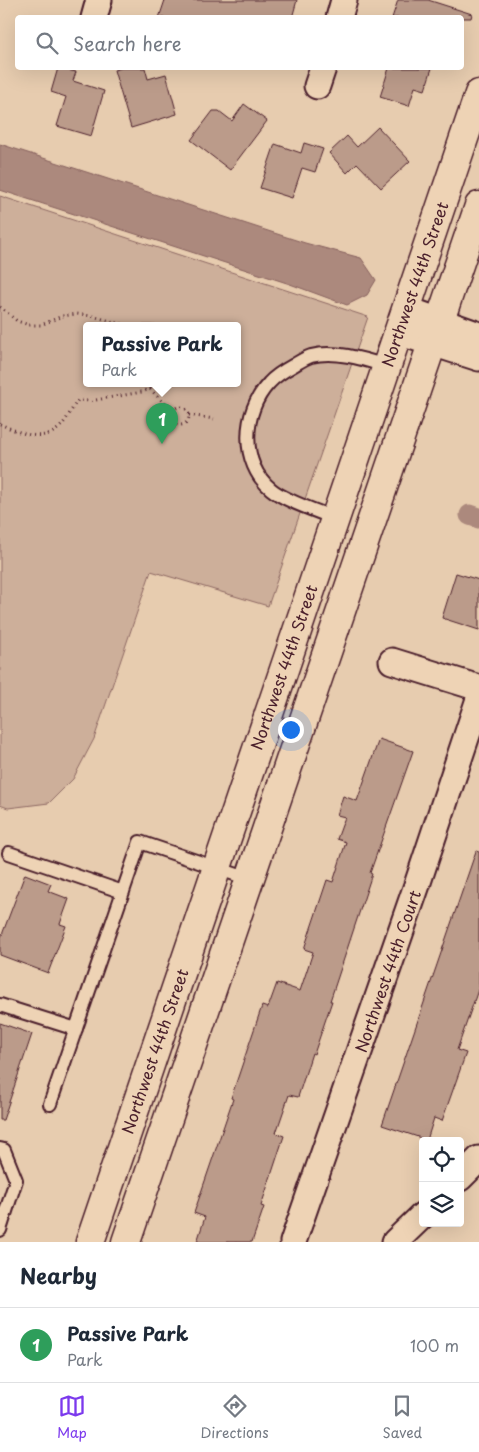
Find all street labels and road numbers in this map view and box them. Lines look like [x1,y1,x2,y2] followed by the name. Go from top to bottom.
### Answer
[374,198,454,370] street label: Northwest 44th Street
[243,581,323,753] street label: Northwest 44th Street
[348,886,426,1055] street label: Northwest 44th Court
[114,965,194,1137] street label: Northwest 44th Street

